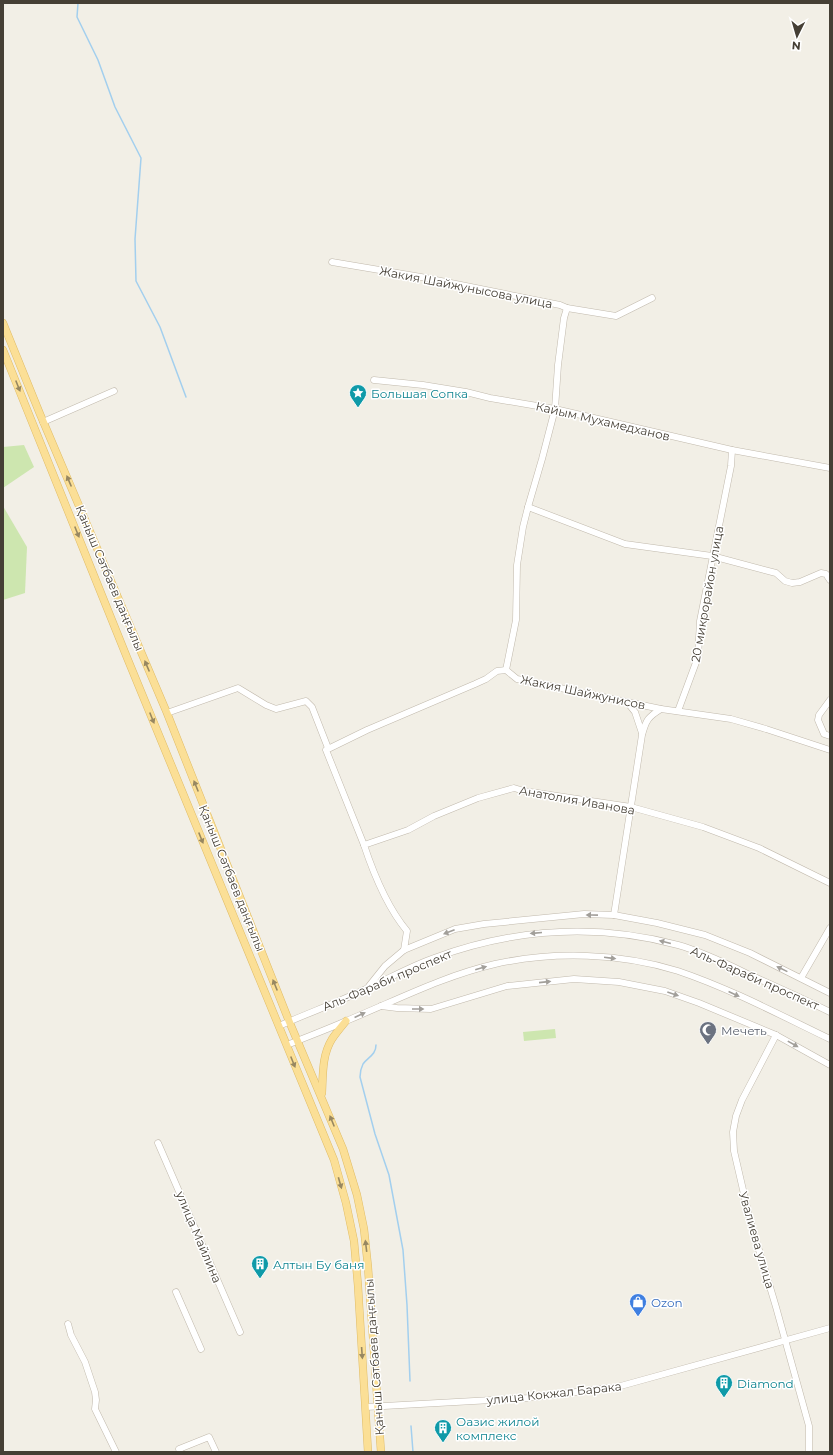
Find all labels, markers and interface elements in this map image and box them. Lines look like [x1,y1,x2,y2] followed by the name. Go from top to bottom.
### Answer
[777,16,817,56] north arrow
[791,39,801,53] text: N
[378,263,554,311] street label: Жакия Шайжунысова улица
[15,380,21,392] one-way arrow
[348,383,368,408] place icon: Большая Сопка
[371,386,468,401] place label: Большая Сопка
[534,398,672,444] street label: Кайым Мухамедханов
[65,475,71,487] one-way arrow
[72,503,148,653] street label: Қаныш Сәтбаев даңғылы
[688,525,726,663] street label: 20 микрорайон улица
[74,527,80,539] one-way arrow
[144,660,150,671] one-way arrow
[519,671,647,713] street label: Жакия Шайжунисов
[149,712,155,724] one-way arrow
[193,780,199,791] one-way arrow
[518,782,636,818] street label: Анатолия Иванова
[196,802,268,954] street label: Қаныш Сәтбаев даңғылы
[199,832,205,844] one-way arrow
[586,911,598,918] one-way arrow
[443,929,455,935] one-way arrow
[530,930,542,937] one-way arrow
[659,939,672,945] one-way arrow
[688,943,822,1013] street label: Аль-Фараби проспект
[320,946,454,1014] street label: Аль-Фараби проспект
[604,955,616,961] one-way arrow
[475,965,487,971] one-way arrow
[777,966,788,972] one-way arrow
[272,979,278,990] one-way arrow
[538,979,551,985] one-way arrow
[667,991,679,997] one-way arrow
[729,991,740,997] one-way arrow
[412,1005,424,1012] one-way arrow
[354,1012,366,1018] one-way arrow
[698,1020,718,1045] mosque icon: Мечеть
[721,1023,767,1038] place label: Мечеть
[787,1040,799,1047] one-way arrow
[291,1056,297,1068] one-way arrow
[328,1114,334,1126] one-way arrow
[337,1177,343,1189] one-way arrow
[172,1188,225,1285] street label: улица Майлина
[736,1190,778,1290] street label: Увалиева улица
[362,1240,369,1252] one-way arrow
[250,1254,270,1279] building icon: Алтын Бу баня
[273,1257,364,1272] place label: Алтын Бу баня
[361,1278,387,1436] street label: Қаныш Сәтбаев даңғылы
[628,1292,648,1317] shop icon: Ozon
[651,1295,683,1310] place label: Ozon
[359,1347,366,1359] one-way arrow
[714,1373,734,1398] building icon: Diamond
[737,1376,794,1391] place label: Diamond
[485,1378,622,1408] street label: улица Кокжал Барака
[456,1414,539,1443] place label: Оазис жилой комплекс
[433,1418,453,1443] building icon: Оазис жилой комплекс

